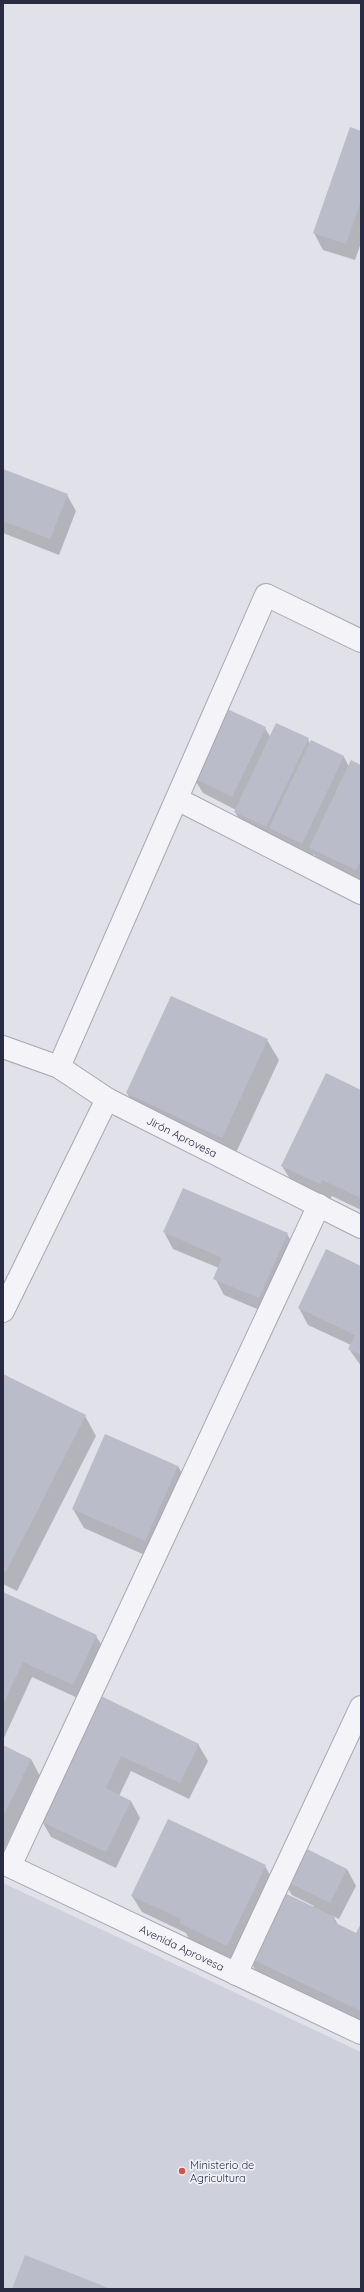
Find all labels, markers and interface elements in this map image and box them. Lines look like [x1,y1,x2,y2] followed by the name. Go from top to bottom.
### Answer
[144,1113,220,1160] street label: Jirón Aprovesa
[137,1922,226,1974] street label: Avenida Aprovesa
[190,2158,254,2185] place label: Ministerio de Agricultura
[177,2166,187,2176] marker: Ministerio de Agricultura

